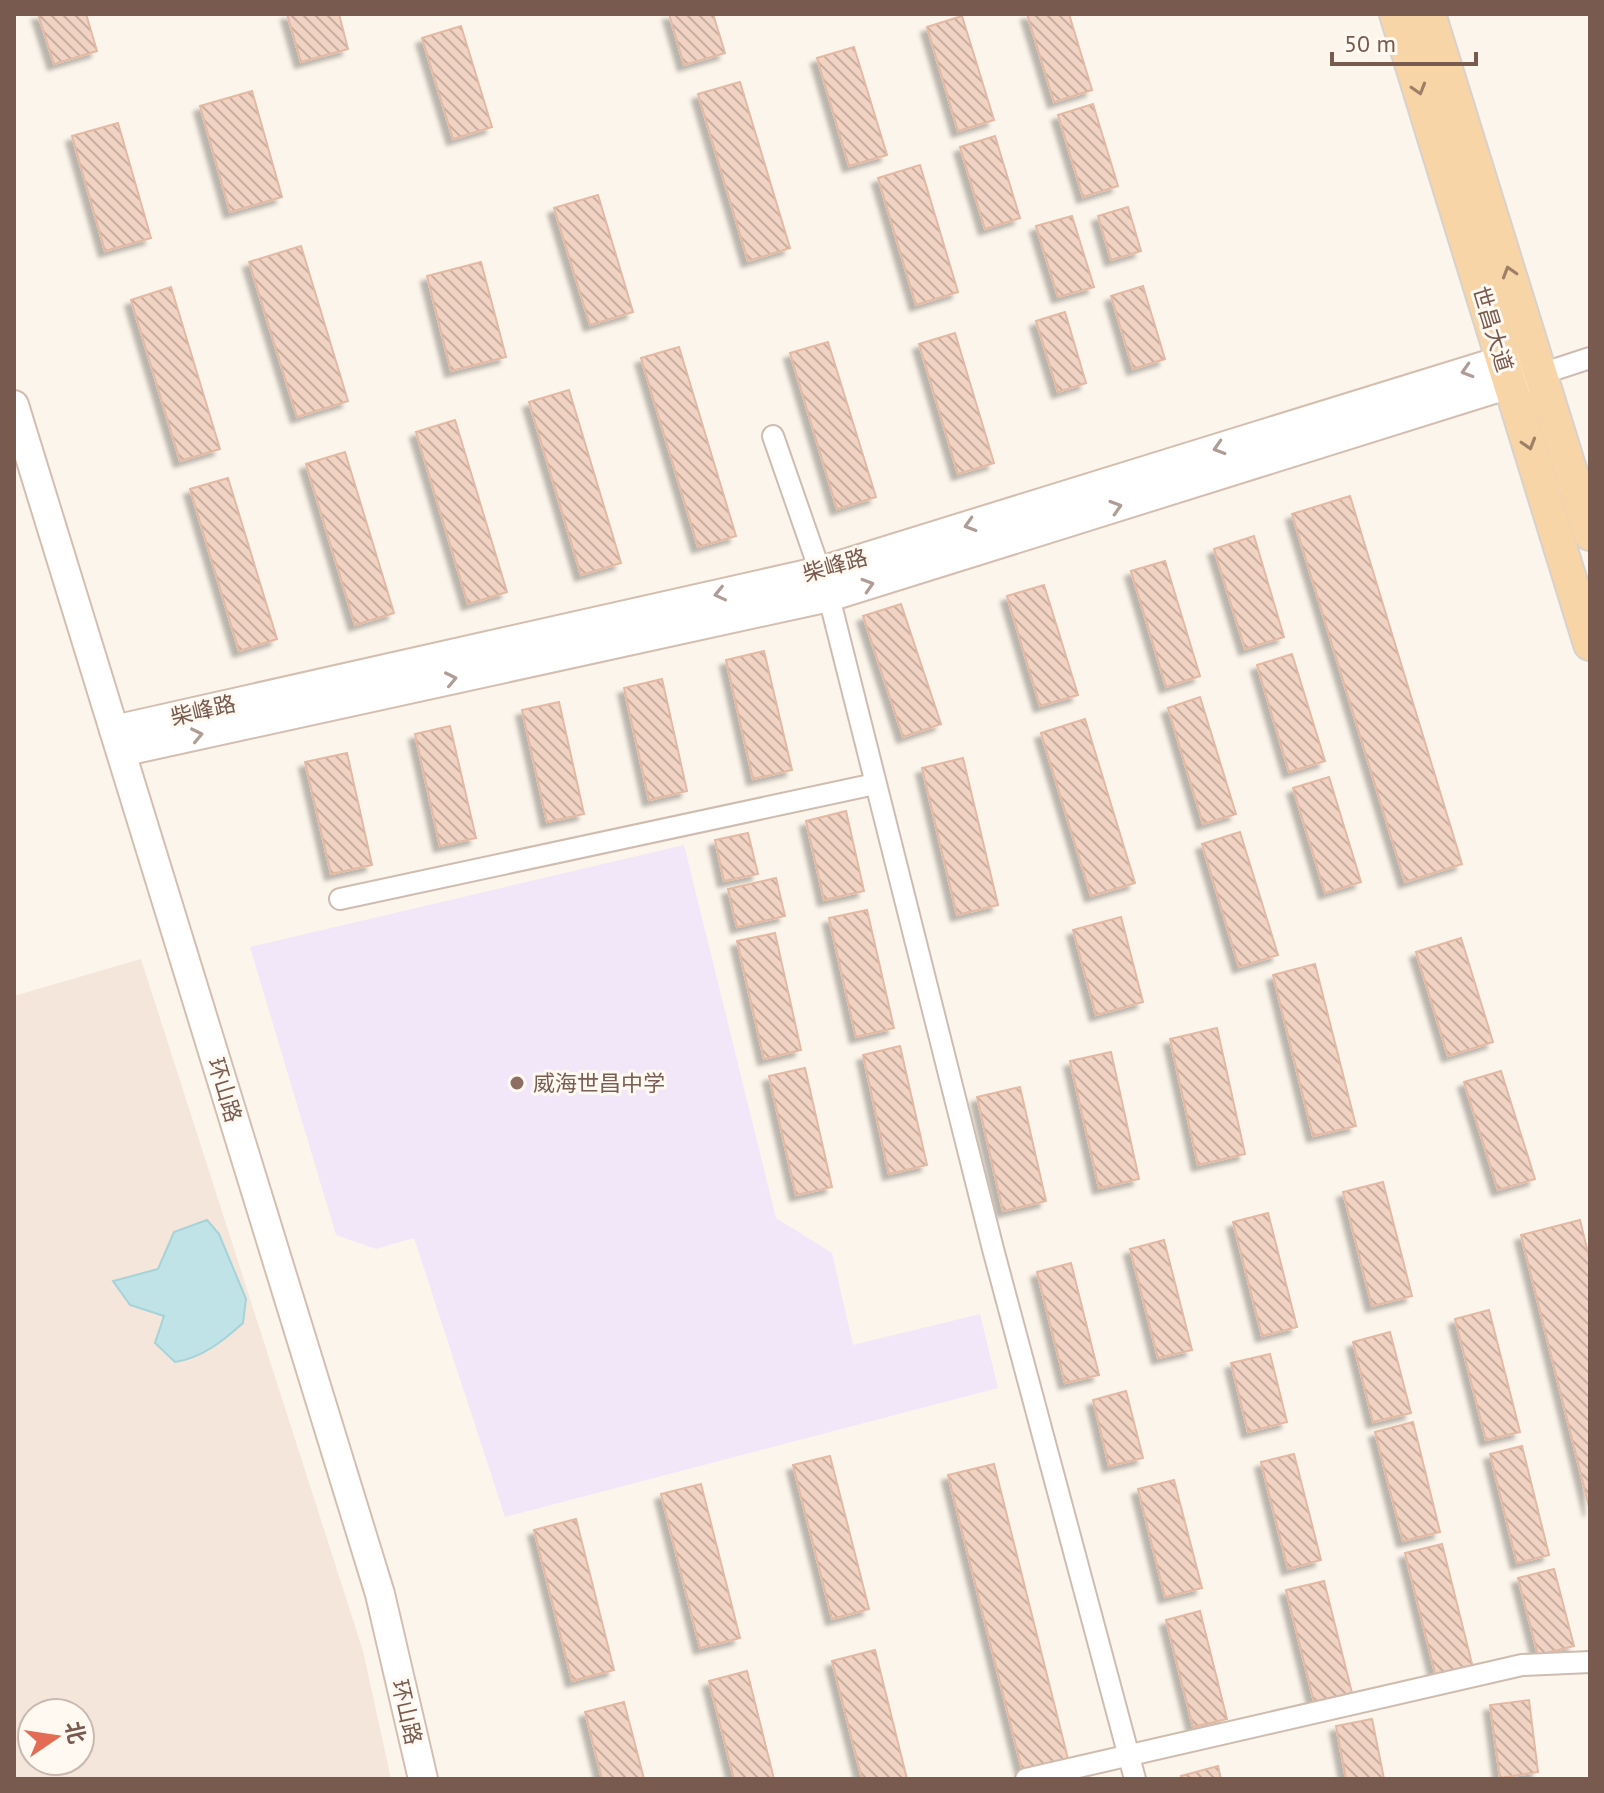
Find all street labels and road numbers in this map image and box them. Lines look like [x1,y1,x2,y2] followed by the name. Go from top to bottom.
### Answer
[1467,283,1519,375] street label: 世昌大道
[799,542,871,588] street label: 柴峰路
[168,689,238,731] street label: 柴峰路
[202,1054,248,1126] street label: 环山路
[386,1677,428,1747] street label: 环山路

